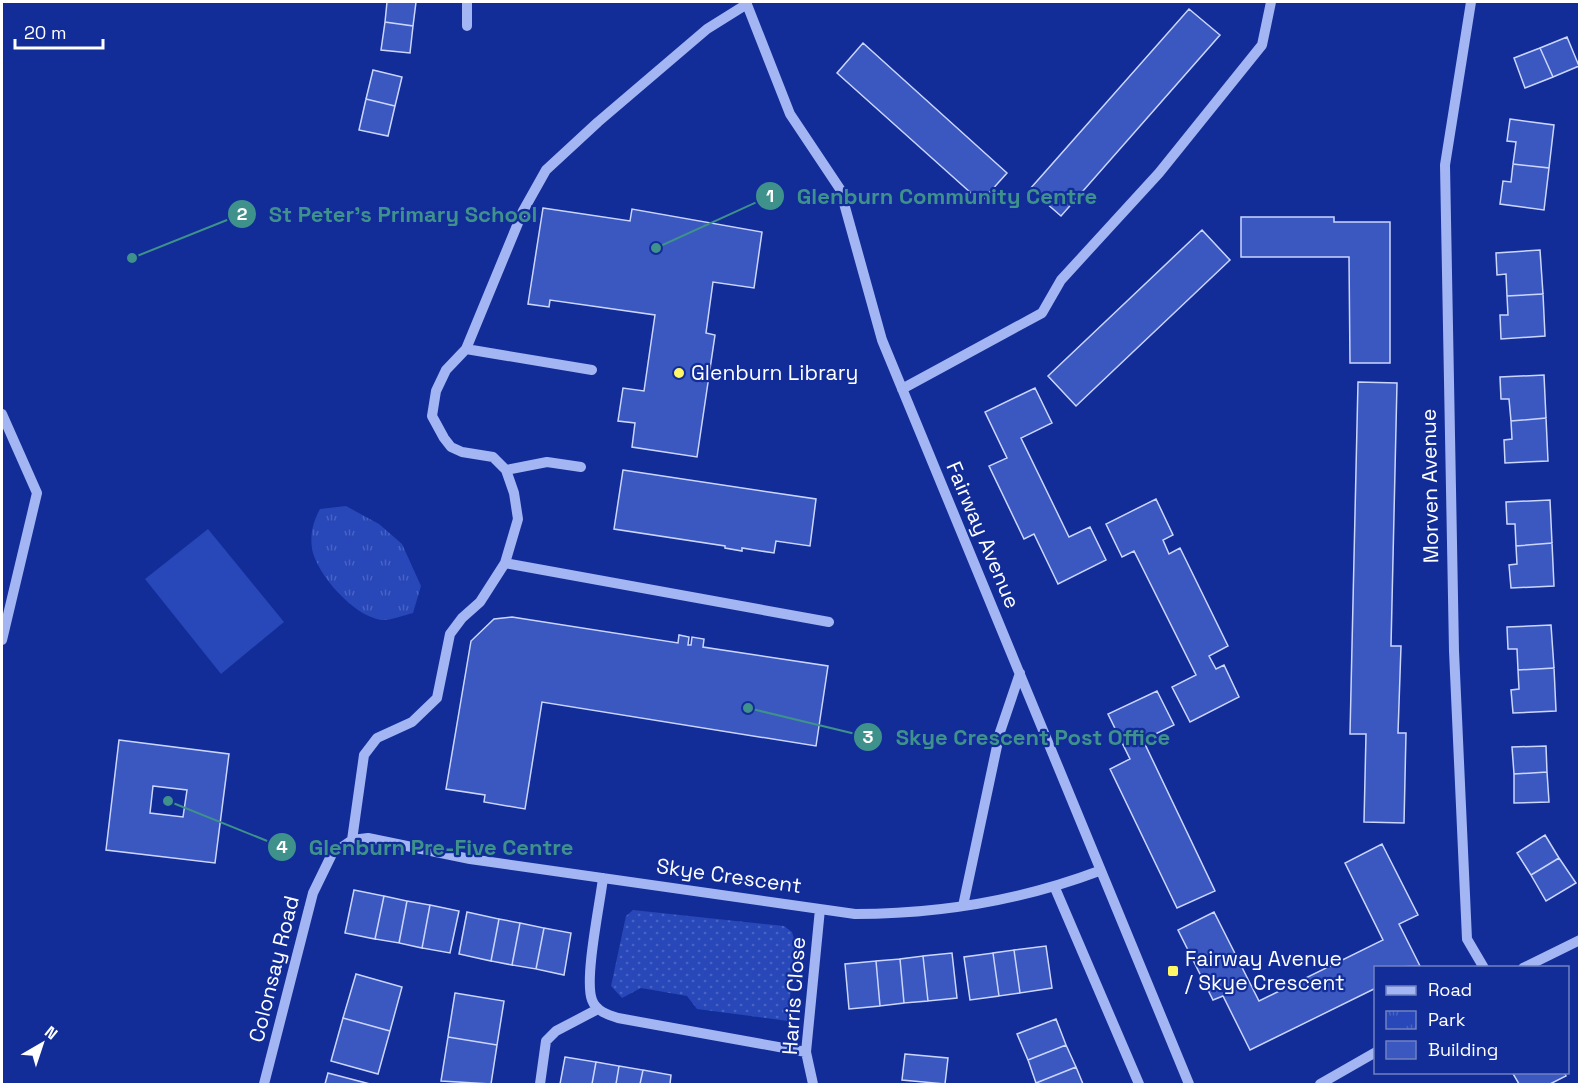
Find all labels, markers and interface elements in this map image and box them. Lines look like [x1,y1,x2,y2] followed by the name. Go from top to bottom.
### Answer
[15,12,104,50] scale bar
[24,21,67,44] text: 20 m
[755,176,1110,216] callout: Glenburn Community Centre
[797,182,1097,210] text: Glenburn Community Centre
[766,184,774,207] text: 1
[227,194,549,234] callout: St Peter's Primary School
[269,200,537,228] text: St Peter's Primary School
[237,202,248,225] text: 2
[691,359,858,386] place label: Glenburn Library
[672,366,686,380] marker: Glenburn Library
[1415,409,1444,564] street label: Morven Avenue
[940,457,1027,612] street label: Fairway Avenue
[853,717,1182,757] callout: Skye Crescent Post Office
[896,723,1170,751] text: Skye Crescent Post Office
[863,725,874,748] text: 3
[267,827,585,867] callout: Glenburn Pre-Five Centre
[309,833,573,861] text: Glenburn Pre-Five Centre
[276,835,288,858] text: 4
[655,852,804,899] street label: Skye Crescent
[242,893,305,1045] street label: Colonsay Road
[776,936,811,1056] street label: Harris Close
[1185,945,1345,996] place label: Fairway Avenue / Skye Crescent
[1166,964,1180,978] marker: Fairway Avenue / Skye Crescent
[1374,966,1569,1074] legend
[1428,978,1472,1001] text: Road
[1428,1008,1466,1031] text: Park
[12,1014,72,1074] north arrow
[40,1021,62,1044] text: N
[1428,1038,1498,1061] text: Building

